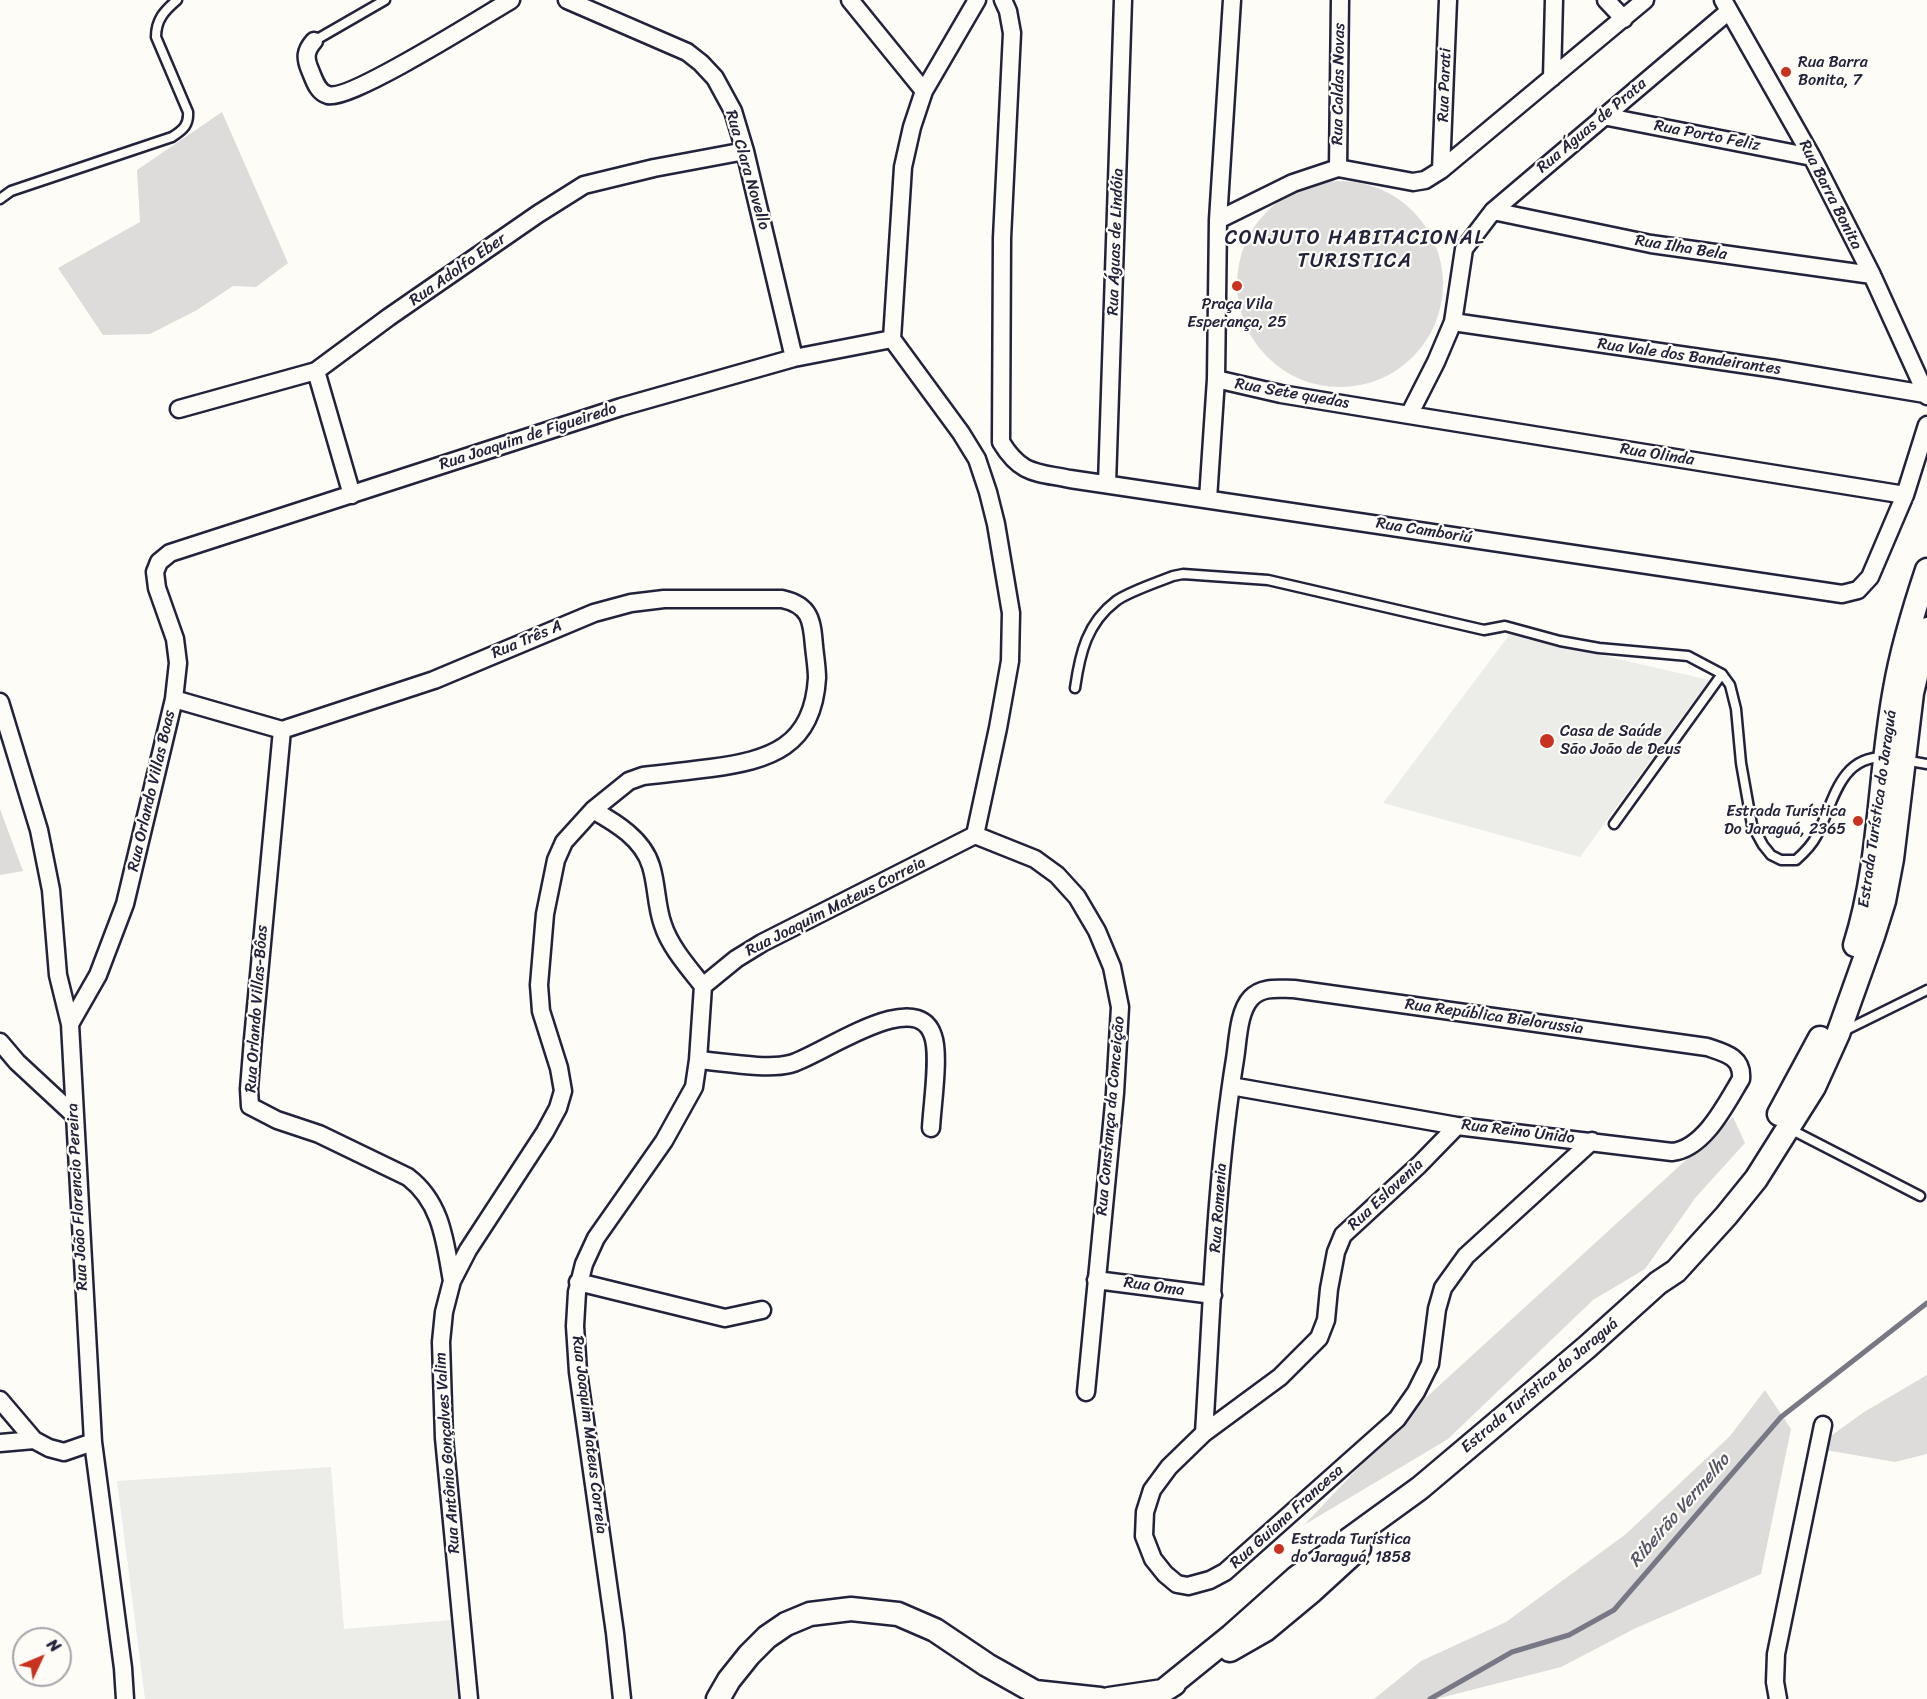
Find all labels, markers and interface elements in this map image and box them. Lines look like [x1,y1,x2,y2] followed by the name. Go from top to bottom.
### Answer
[1328,23,1350,145] street label: Rua Caldas Novas
[1434,48,1456,122] street label: Rua Parati
[1798,53,1868,91] place label: Rua Barra Bonita, 7
[1779,65,1793,79] marker: Rua Barra Bonita, 7
[1533,75,1651,177] street label: Rua Águas de Prata
[721,108,773,232] street label: Rua Clara Novello
[1652,116,1762,156] street label: Rua Porto Feliz
[1794,137,1866,253] street label: Rua Barra Bonita
[1104,168,1128,316] street label: Rua Águas de Lindóia
[1226,227,1484,274] district label: CONJUTO HABITACIONAL TURISTICA
[406,230,510,310] street label: Rua Adolfo Eber
[1634,231,1728,265] street label: Rua Ilha Bela
[1230,279,1244,293] marker: Praça Vila Esperança, 25
[1187,295,1287,333] place label: Praça Vila Esperança, 25
[1596,335,1782,379] street label: Rua Vale dos Bandeirantes
[1233,374,1351,414] street label: Rua Sete quedas
[437,399,619,475] street label: Rua Joaquim de Figueiredo
[1619,440,1695,470] street label: Rua Olinda
[1375,514,1473,548] street label: Rua Camboriú
[489,617,565,663] street label: Rua Três A
[124,709,180,873] street label: Rua Orlando Villas Boas
[1855,709,1901,909] street label: Estrada Turística do Jaraguá
[1560,722,1681,760] place label: Casa de Saúde São João de Deus
[1538,732,1556,750] marker: Casa de Saúde São João de Deus
[1724,802,1846,840] place label: Estrada Turística Do Jaraguá, 2365
[1851,814,1865,828] marker: Estrada Turística Do Jaraguá, 2365
[743,853,929,961] street label: Rua Joaquim Mateus Correia
[242,924,272,1094] street label: Rua Orlando Villas-Bôas
[1404,995,1584,1039] street label: Rua República Bielorussia
[1093,1016,1129,1216] street label: Rua Constança da Conceição
[64,1103,92,1291] street label: Rua João Florencio Pereira
[1460,1116,1576,1148] street label: Rua Reino Unido
[1344,1155,1428,1235] street label: Rua Eslovenia
[1206,1162,1232,1254] street label: Rua Romenia
[1122,1273,1186,1301] street label: Rua Oma
[1457,1315,1623,1457] street label: Estrada Turística do Jaraguá
[567,1335,611,1535] street label: Rua Joaquim Mateus Correia
[431,1352,465,1554] street label: Rua Antônio Gonçalves Valim
[1625,1450,1735,1572] water label: Ribeirão Vermelho
[1226,1461,1348,1573] street label: Rua Guiana Francesa
[1291,1530,1411,1568] place label: Estrada Turística do Jaraguá, 1858
[1272,1542,1286,1556] marker: Estrada Turística do Jaraguá, 1858
[12,1627,72,1687] north arrow
[40,1631,68,1660] text: N

